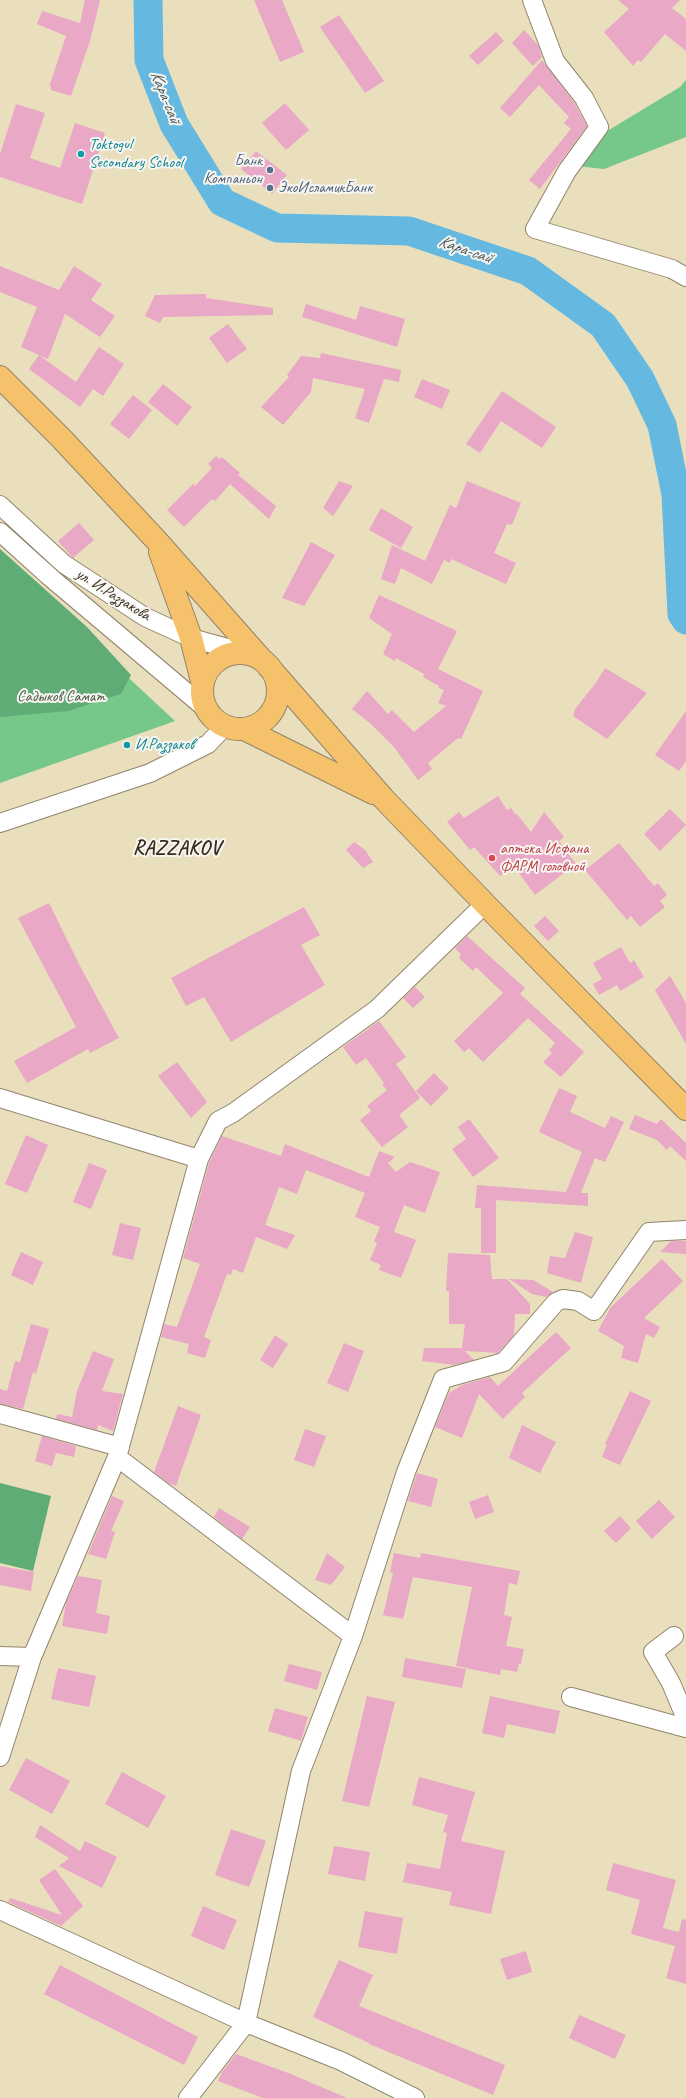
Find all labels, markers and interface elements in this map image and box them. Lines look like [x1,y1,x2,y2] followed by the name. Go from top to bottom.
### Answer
[145,68,185,126] water label: Кара-сай
[89,135,183,173] place label: Toktogul Secondary School
[76,149,86,159] marker: Toktogul Secondary School
[204,151,262,189] place label: Банк Компаньон
[265,165,275,175] marker: Банк Компаньон
[278,178,372,198] place label: ЭкоИсламикБанк
[265,183,275,193] marker: ЭкоИсламикБанк
[436,231,494,269] water label: Кара-сай
[72,565,154,625] street label: ул. И.Раззакова
[17,687,105,707] park label: Садыков Самат
[135,735,194,755] place label: И.Раззаков
[122,740,132,750] marker: И.Раззаков
[132,837,222,861] district label: RAZZAKOV
[500,839,589,877] place label: аптека Исфана ФАРМ головной
[487,853,497,863] marker: аптека Исфана ФАРМ головной

